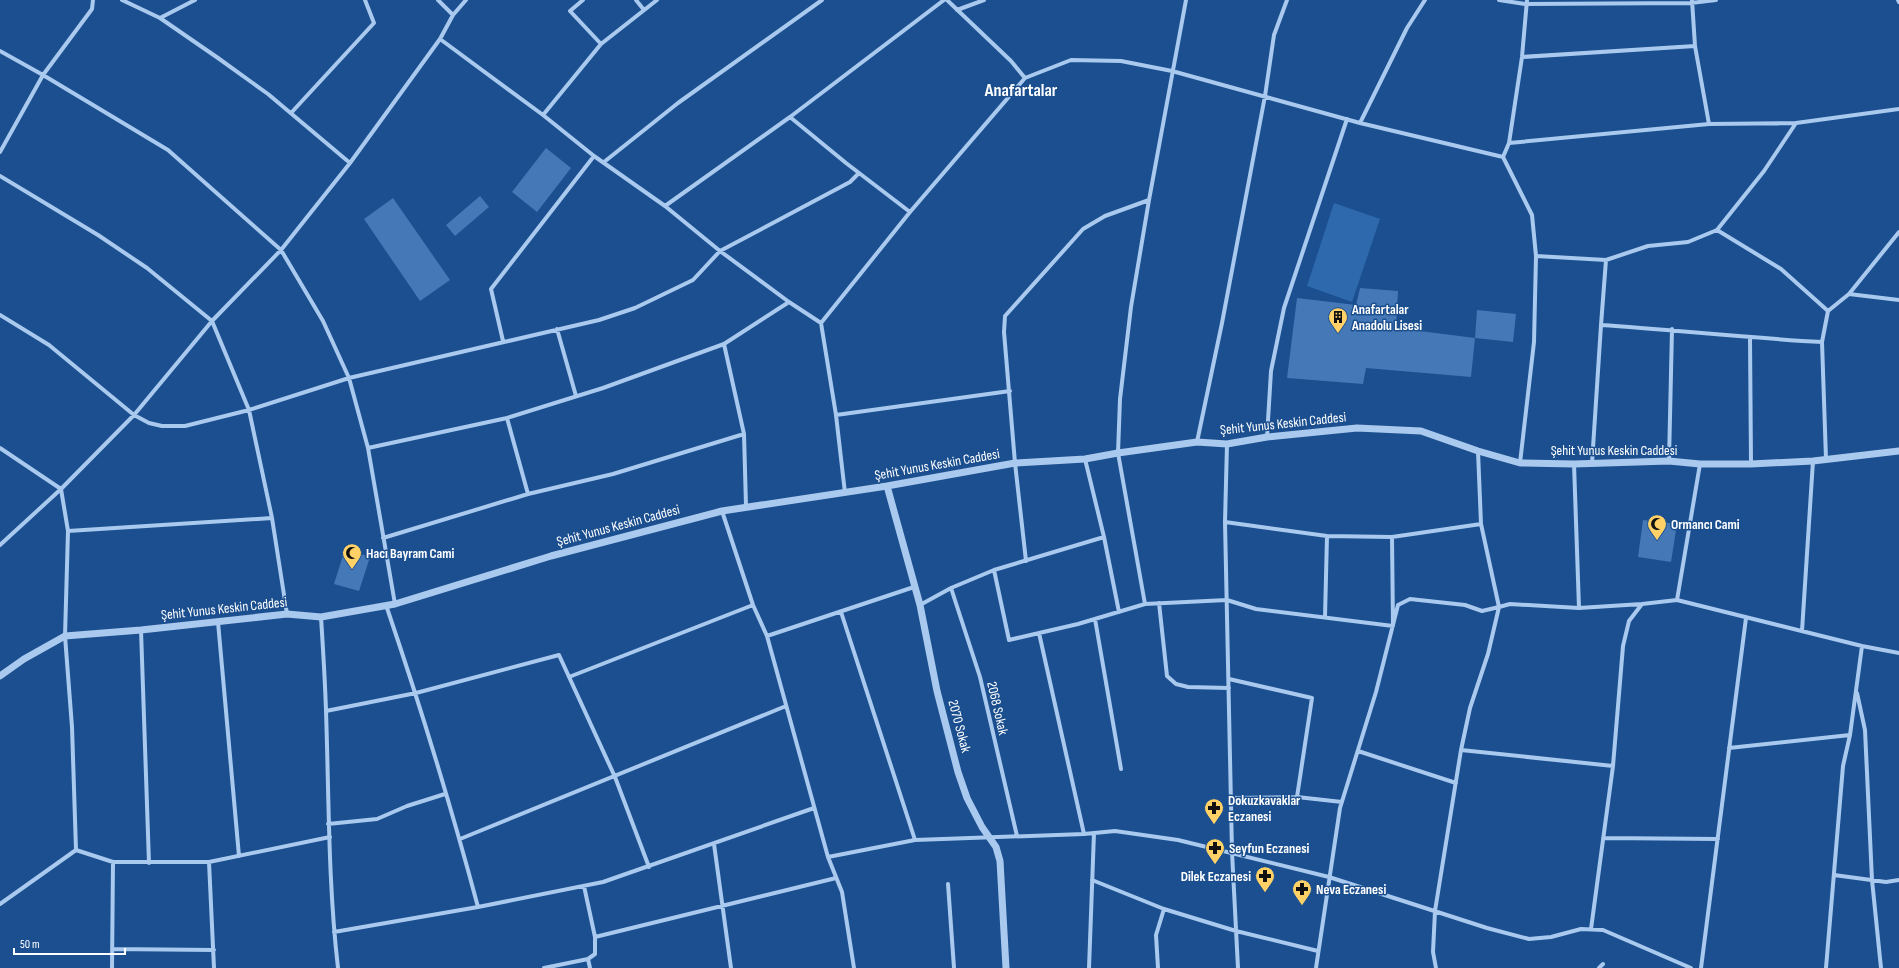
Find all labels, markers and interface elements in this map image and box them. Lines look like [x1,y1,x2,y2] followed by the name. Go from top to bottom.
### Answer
[984,80,1058,101] district label: Anafartalar
[1351,301,1422,334] place label: Anafartalar Anadolu Lisesi
[1327,306,1349,334] building icon: Anafartalar Anadolu Lisesi
[1219,408,1347,439] street label: Şehit Yunus Keskin Caddesi
[1551,442,1677,459] street label: Şehit Yunus Keskin Caddesi
[873,445,1001,484] street label: Şehit Yunus Keskin Caddesi
[555,501,682,550] street label: Şehit Yunus Keskin Caddesi
[1646,513,1668,541] mosque icon: Ormancı Cami
[1671,516,1740,533] place label: Ormancı Cami
[341,542,363,570] mosque icon: Hacı Bayram Cami
[366,545,455,562] place label: Hacı Bayram Cami
[160,593,288,624] street label: Şehit Yunus Keskin Caddesi
[983,680,1012,737] street label: 2068 Sokak
[944,698,975,755] street label: 2070 Sokak
[1228,792,1301,825] place label: Dokuzkavaklar Eczanesi
[1203,797,1225,825] pharmacy icon: Dokuzkavaklar Eczanesi
[1204,837,1226,865] pharmacy icon: Seyfun Eczanesi
[1229,840,1310,857] place label: Seyfun Eczanesi
[1254,865,1276,893] pharmacy icon: Dilek Eczanesi
[1181,868,1251,885] place label: Dilek Eczanesi
[1291,878,1313,906] pharmacy icon: Neva Eczanesi
[1316,881,1386,898] place label: Neva Eczanesi
[14,930,125,956] scale bar
[20,937,40,952] text: 50 m

